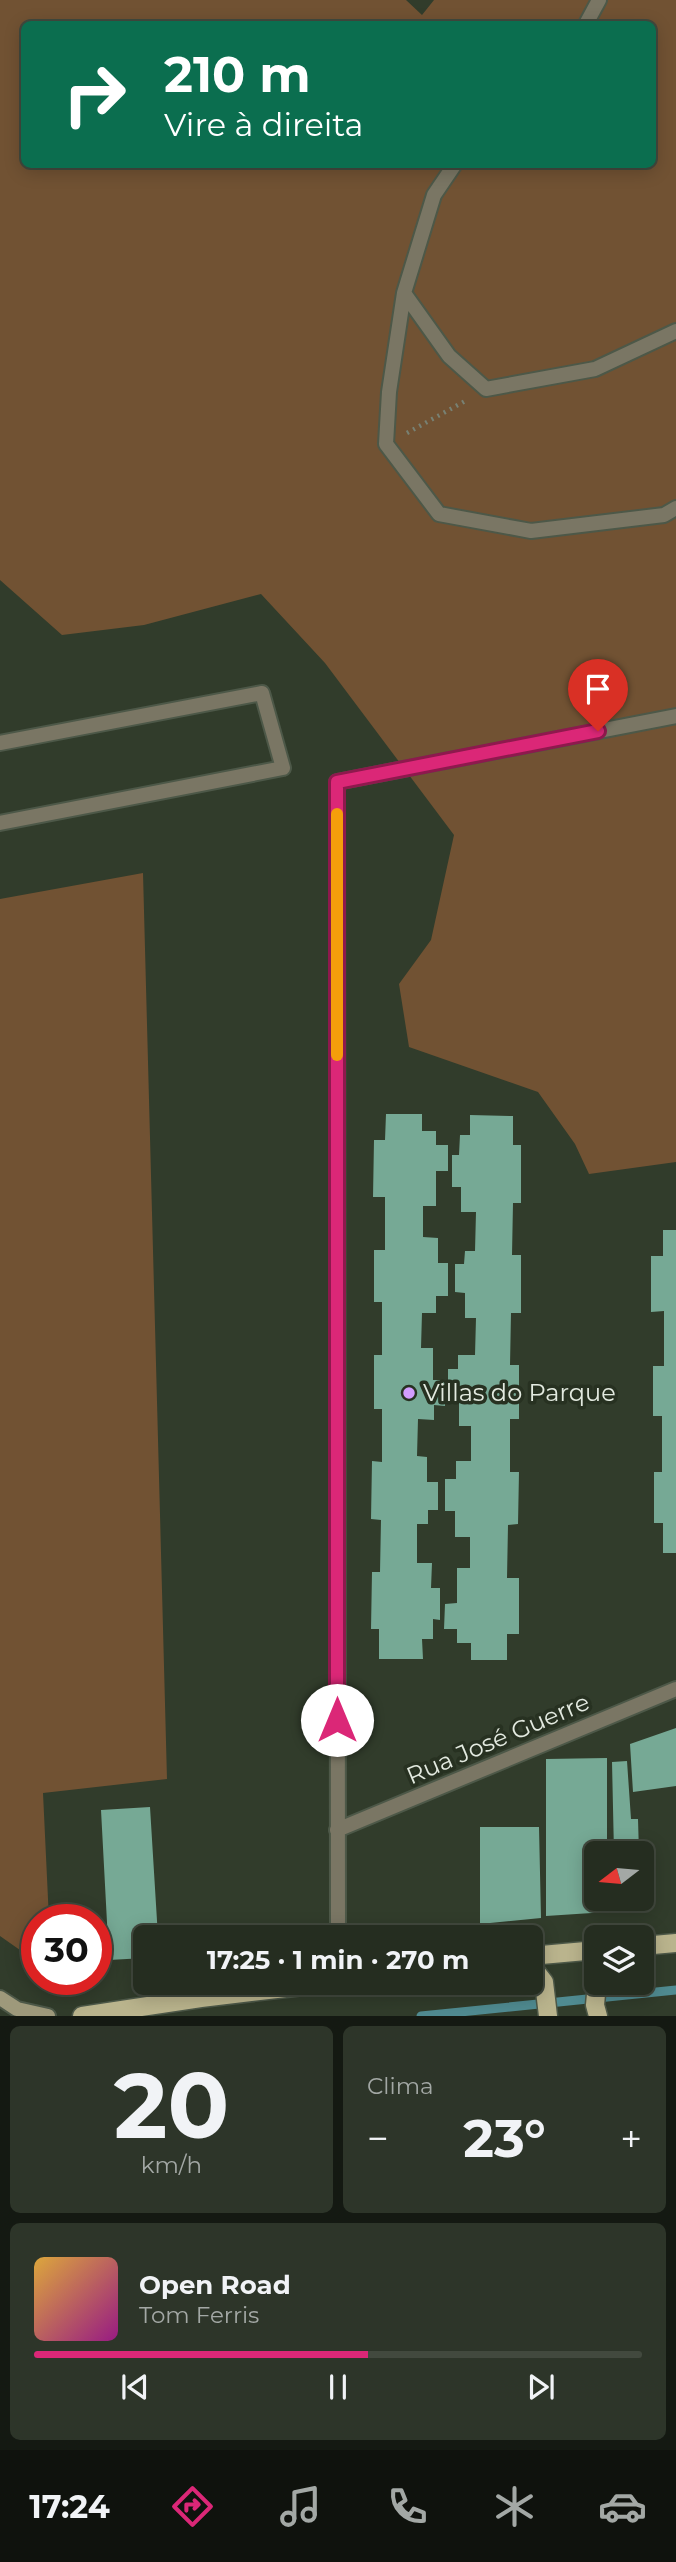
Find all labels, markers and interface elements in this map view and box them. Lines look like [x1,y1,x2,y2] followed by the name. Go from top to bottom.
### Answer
[164,45,311,104] text: 210 m
[49,49,140,140] icon: right
[164,105,363,144] text: Vire à direita
[568,659,628,731] pin
[579,670,617,708] icon: arrive
[423,1378,616,1407] place label: Villas do Parque
[401,1385,417,1401] marker: Villas do Parque
[300,1683,374,1757] position arrow
[402,1687,594,1790] street label: Rua José Guerre
[584,1841,654,1911] north arrow
[584,1841,654,1995] map controls
[21,1904,112,1995] speed limit sign: 30
[584,1925,654,1995] button: layers
[207,1944,469,1976] text: 17:25 · 1 min · 270 m
[114,2050,229,2161] text: 20
[367,2072,434,2100] text: Clima
[463,2107,546,2170] text: 23°
[367,2115,389,2162] text: −
[620,2115,642,2162] text: +
[141,2151,202,2179] text: km/h
[139,2269,291,2301] text: Open Road
[139,2301,259,2329] text: Tom Ferris
[116,2368,154,2406] icon: previous
[319,2368,357,2406] icon: pause
[522,2368,560,2406] icon: next
[168,2482,217,2531] icon: directions
[276,2482,325,2531] icon: music
[383,2482,432,2531] icon: phone
[490,2482,539,2531] icon: climate
[598,2482,647,2531] icon: car
[29,2487,110,2526] text: 17:24

